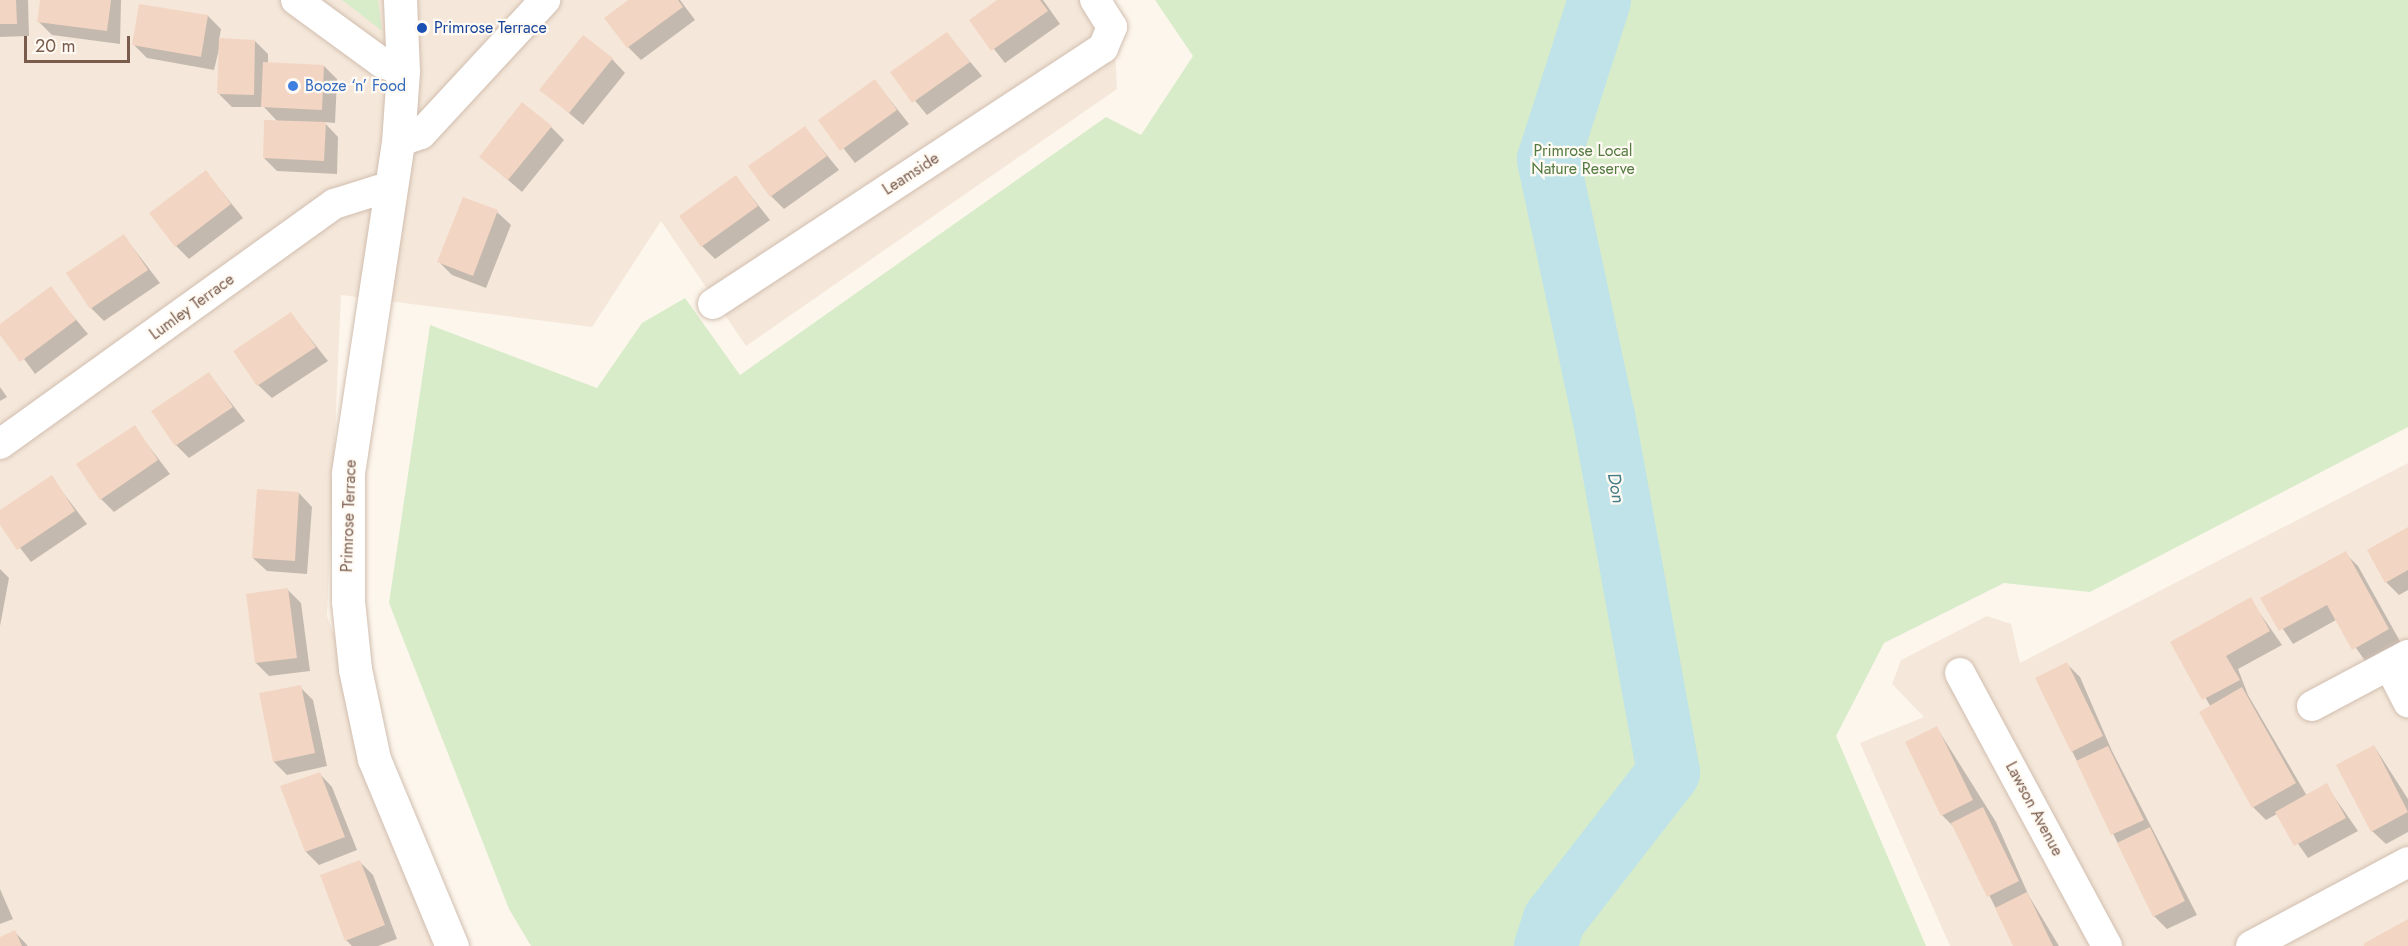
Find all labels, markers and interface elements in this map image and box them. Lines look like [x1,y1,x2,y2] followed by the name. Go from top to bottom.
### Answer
[434,18,547,38] place label: Primrose Terrace
[415,21,429,35] marker: Primrose Terrace
[27,24,134,62] scale bar
[35,33,75,59] text: 20 m
[305,76,406,96] place label: Booze ‘n’ Food
[286,79,300,93] marker: Booze ‘n’ Food
[1531,141,1635,179] park label: Primrose Local Nature Reserve
[879,149,943,199] street label: Leamside
[146,270,238,344] street label: Lumley Terrace
[337,459,361,573] street label: Primrose Terrace
[1603,471,1629,505] water label: Don
[2001,759,2067,859] street label: Lawson Avenue

